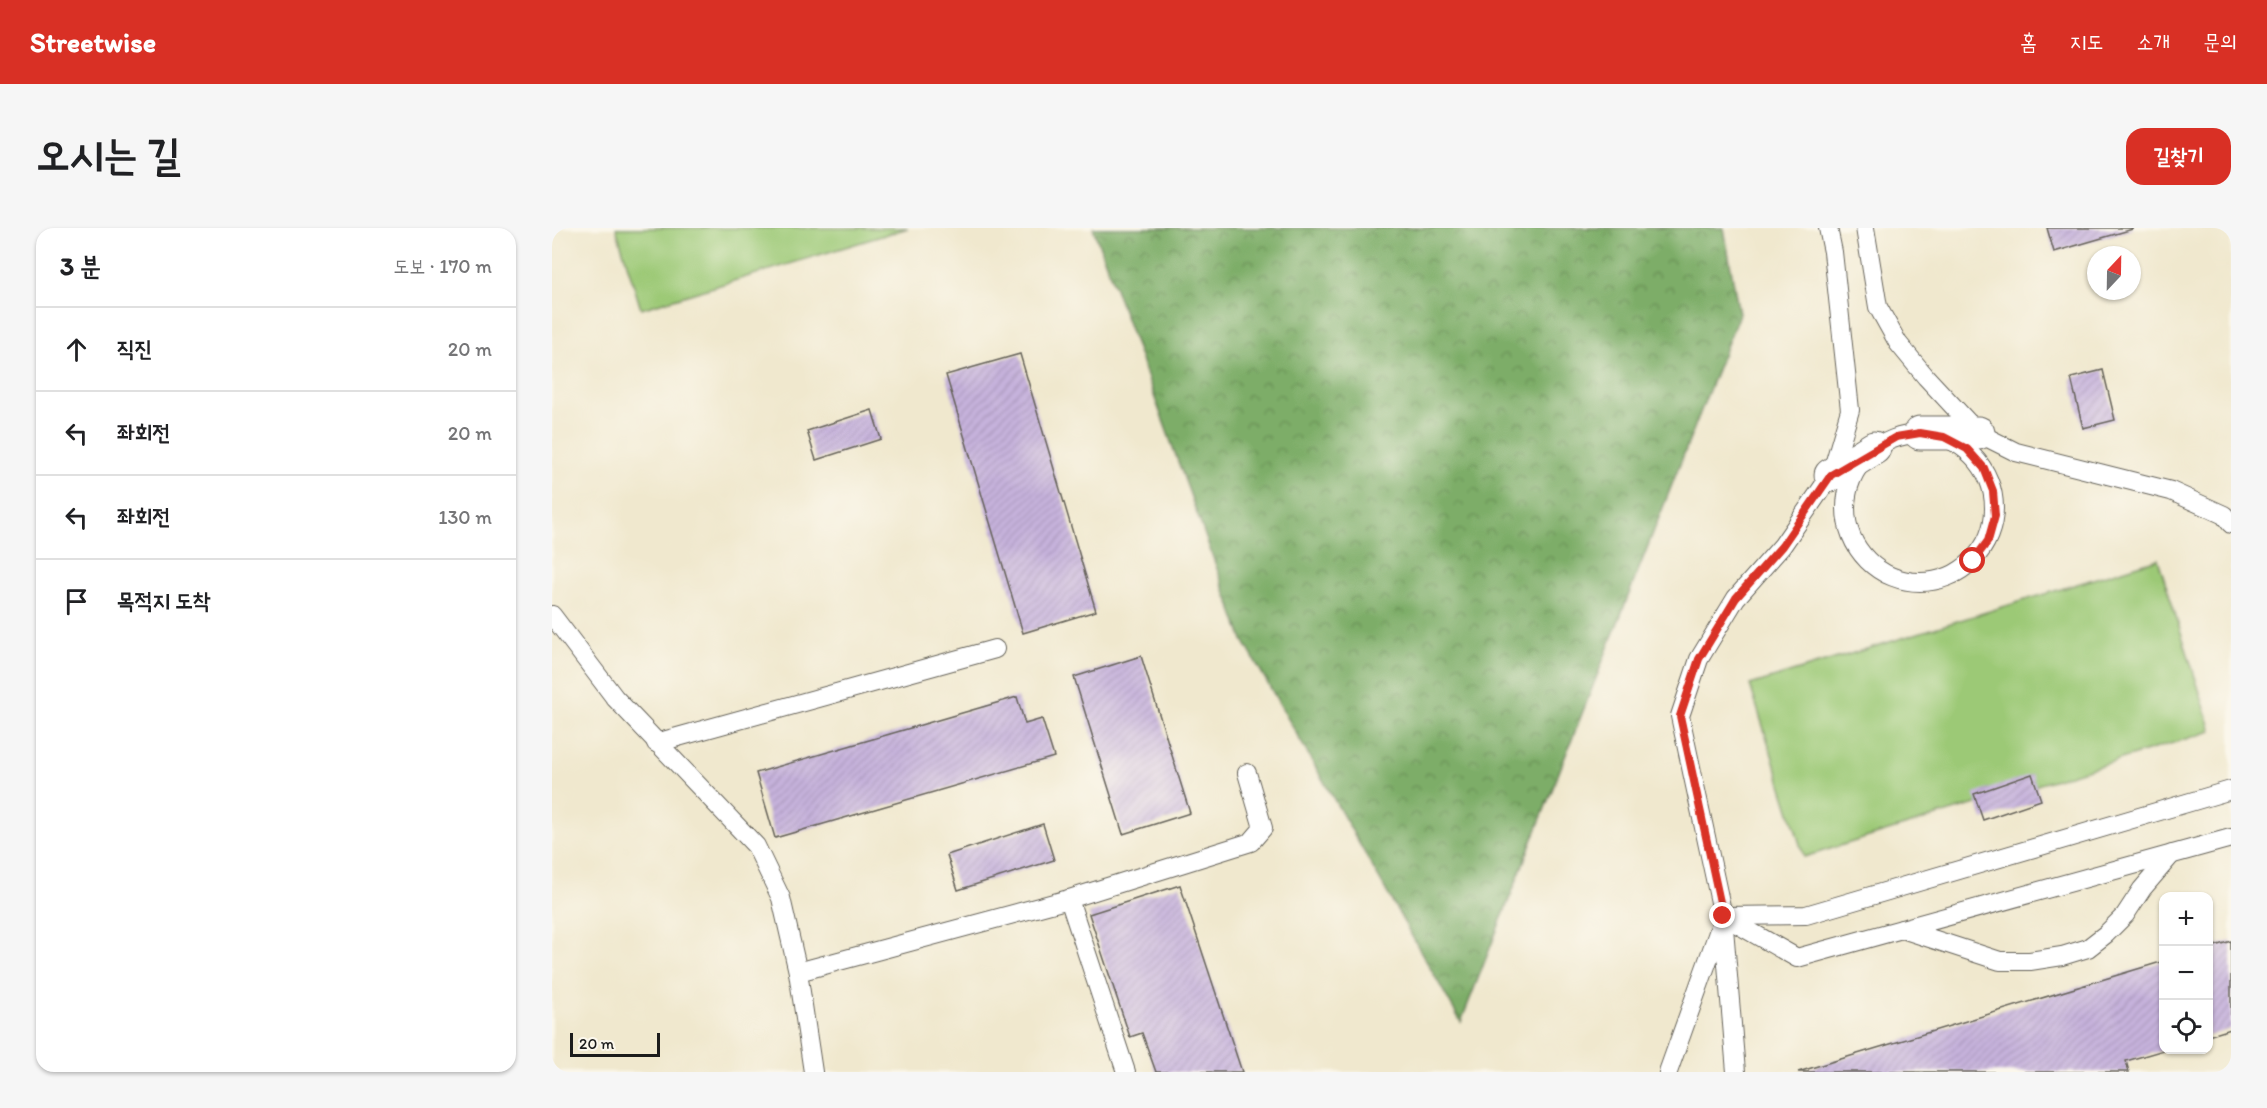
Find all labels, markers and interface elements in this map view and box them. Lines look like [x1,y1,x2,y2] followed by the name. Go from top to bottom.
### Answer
[30,25,156,59] text: Streetwise
[2020,29,2037,54] text: 홈
[2070,29,2103,54] text: 지도
[2136,29,2170,54] text: 소개
[2203,29,2237,54] text: 문의
[2126,128,2231,185] button: 길찾기
[36,129,181,180] text: 오시는 길
[2087,246,2141,300] north arrow
[60,250,101,282] text: 3 분
[393,254,492,278] text: 도보 · 170 m
[60,333,93,366] icon: ahead
[117,335,152,362] text: 직진
[448,337,492,361] text: 20 m
[60,417,93,450] icon: left
[117,419,170,446] text: 좌회전
[448,421,492,445] text: 20 m
[60,501,93,534] icon: left
[117,503,170,530] text: 좌회전
[438,505,492,529] text: 130 m
[1959,547,1985,573] route start
[60,585,93,618] icon: arrive
[117,587,210,614] text: 목적지 도착
[2159,892,2213,1054] map controls
[2159,892,2213,946] button: +
[1709,902,1735,928] route end
[2159,946,2213,1000] button: −
[2159,1000,2213,1054] button: locate
[570,1030,660,1058] scale bar
[579,1034,614,1053] text: 20 m

